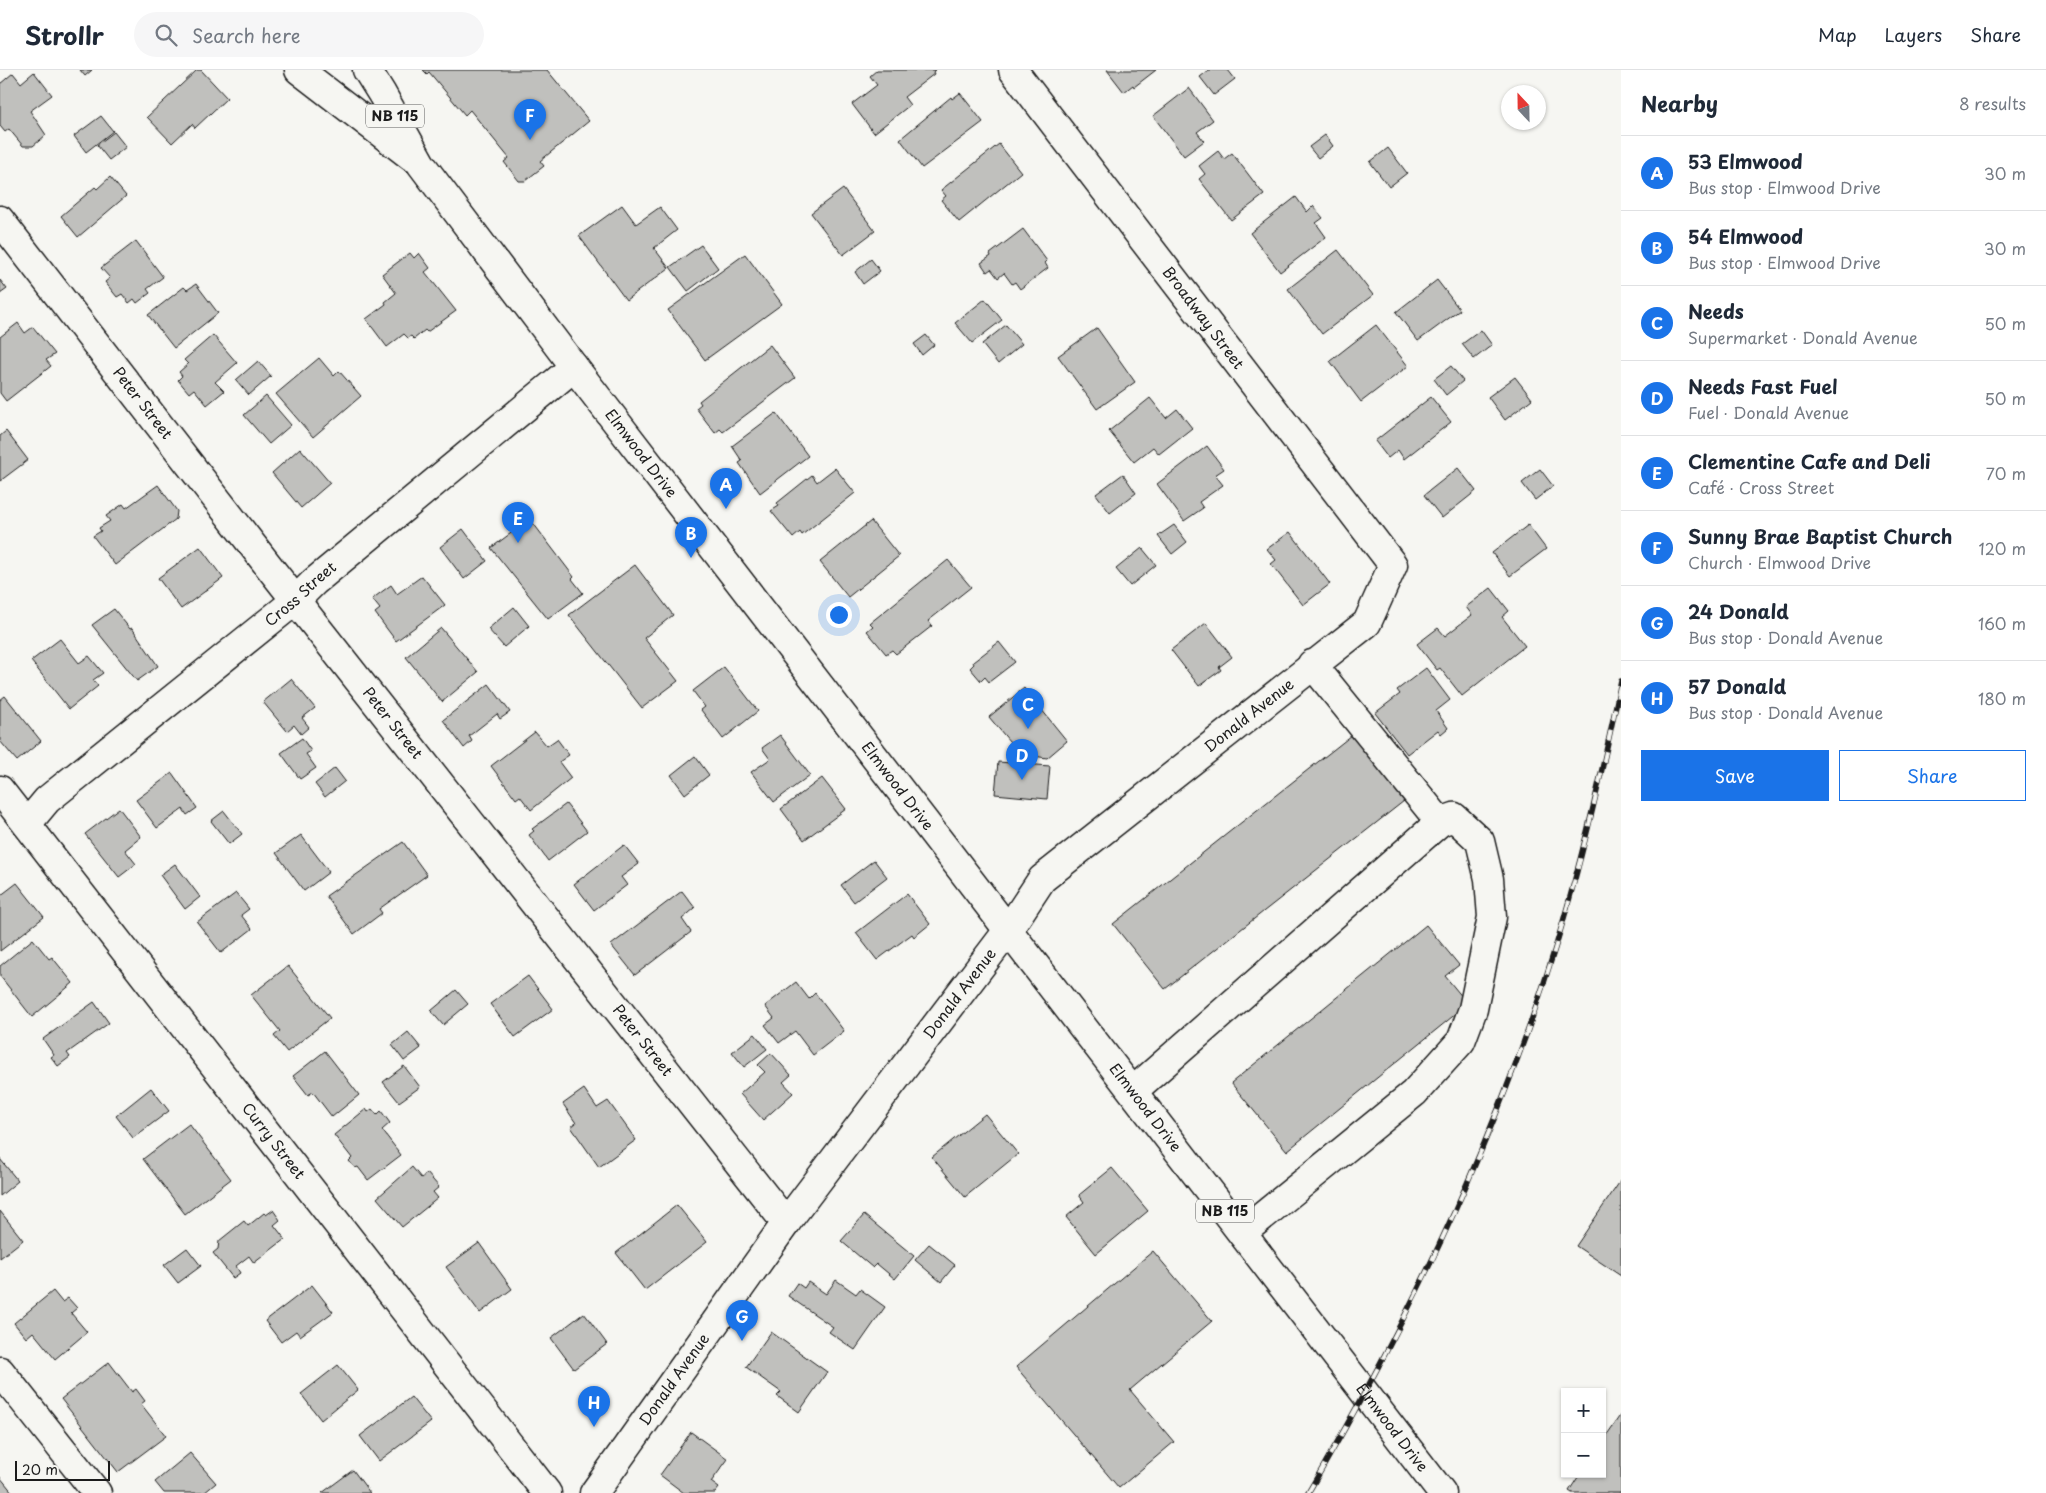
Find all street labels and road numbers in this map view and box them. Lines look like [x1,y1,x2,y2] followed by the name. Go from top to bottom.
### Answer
[366,104,424,128] road number: NB 115
[1158,261,1251,373] street label: Broadway Street
[108,361,179,443] street label: Peter Street
[600,403,684,502] street label: Elmwood Drive
[259,555,341,631] street label: Cross Street
[1199,672,1298,757] street label: Donald Avenue
[358,681,429,763] street label: Peter Street
[857,736,940,835] street label: Elmwood Drive
[917,943,1001,1043] street label: Donald Avenue
[608,999,679,1080] street label: Peter Street
[1105,1058,1188,1156] street label: Elmwood Drive
[237,1097,312,1184] street label: Curry Street
[1196,1200,1254,1222] road number: NB 115
[633,1328,714,1430] street label: Donald Avenue
[1351,1378,1435,1476] street label: Elmwood Drive

